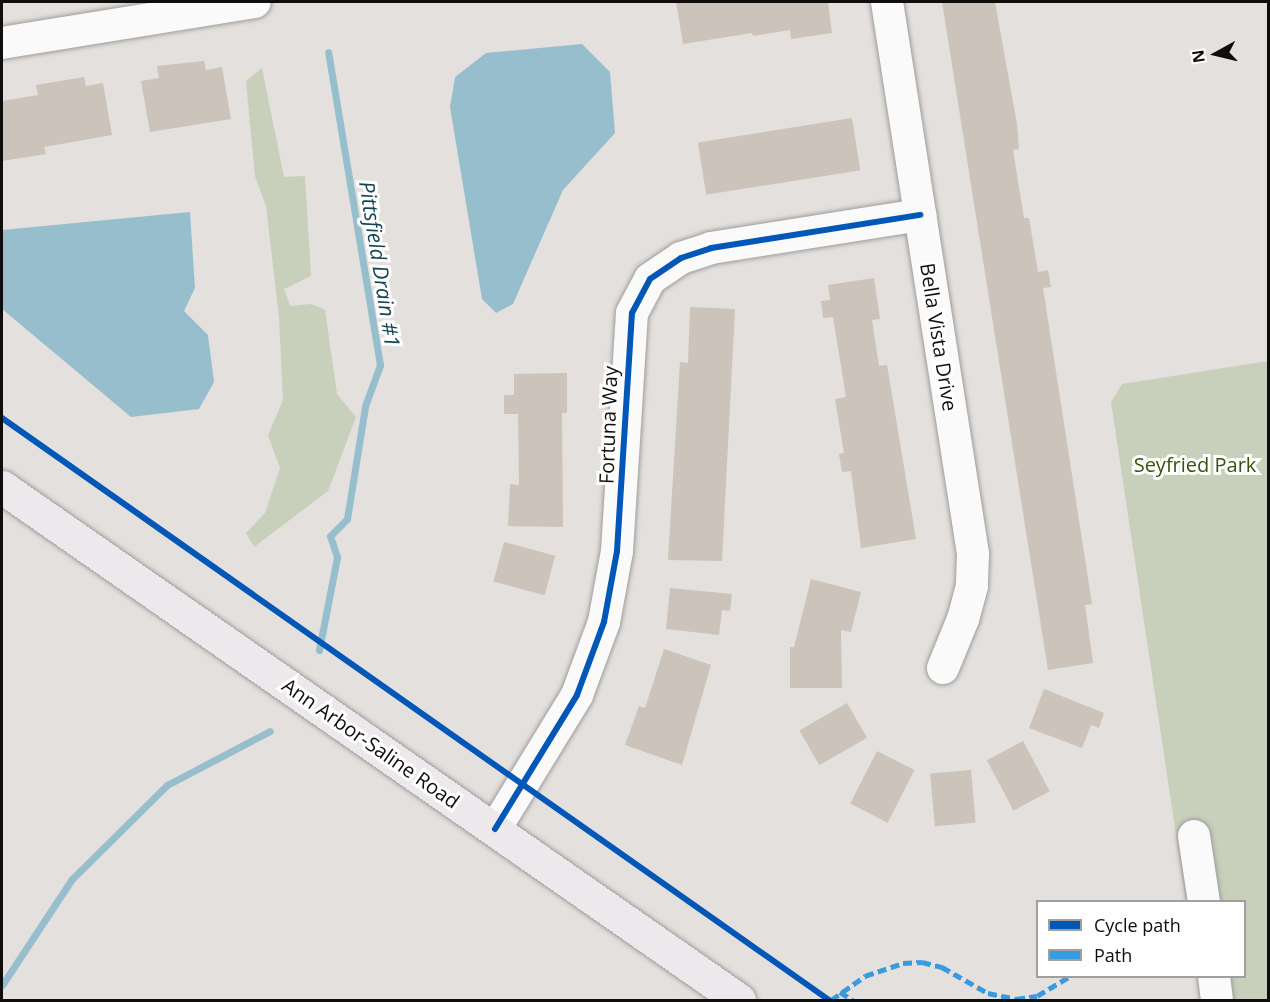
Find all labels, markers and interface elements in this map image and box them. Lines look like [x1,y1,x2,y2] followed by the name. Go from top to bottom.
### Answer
[1186,24,1246,84] north arrow
[1186,49,1210,64] text: N
[354,179,406,349] water label: Pittsfield Drain #1
[915,261,963,413] street label: Bella Vista Drive
[594,366,622,484] street label: Fortuna Way
[1134,452,1256,476] park label: Seyfried Park
[278,673,464,813] street label: Ann Arbor-Saline Road
[1036,900,1246,978] legend
[1094,913,1181,937] text: Cycle path
[1094,943,1132,967] text: Path

